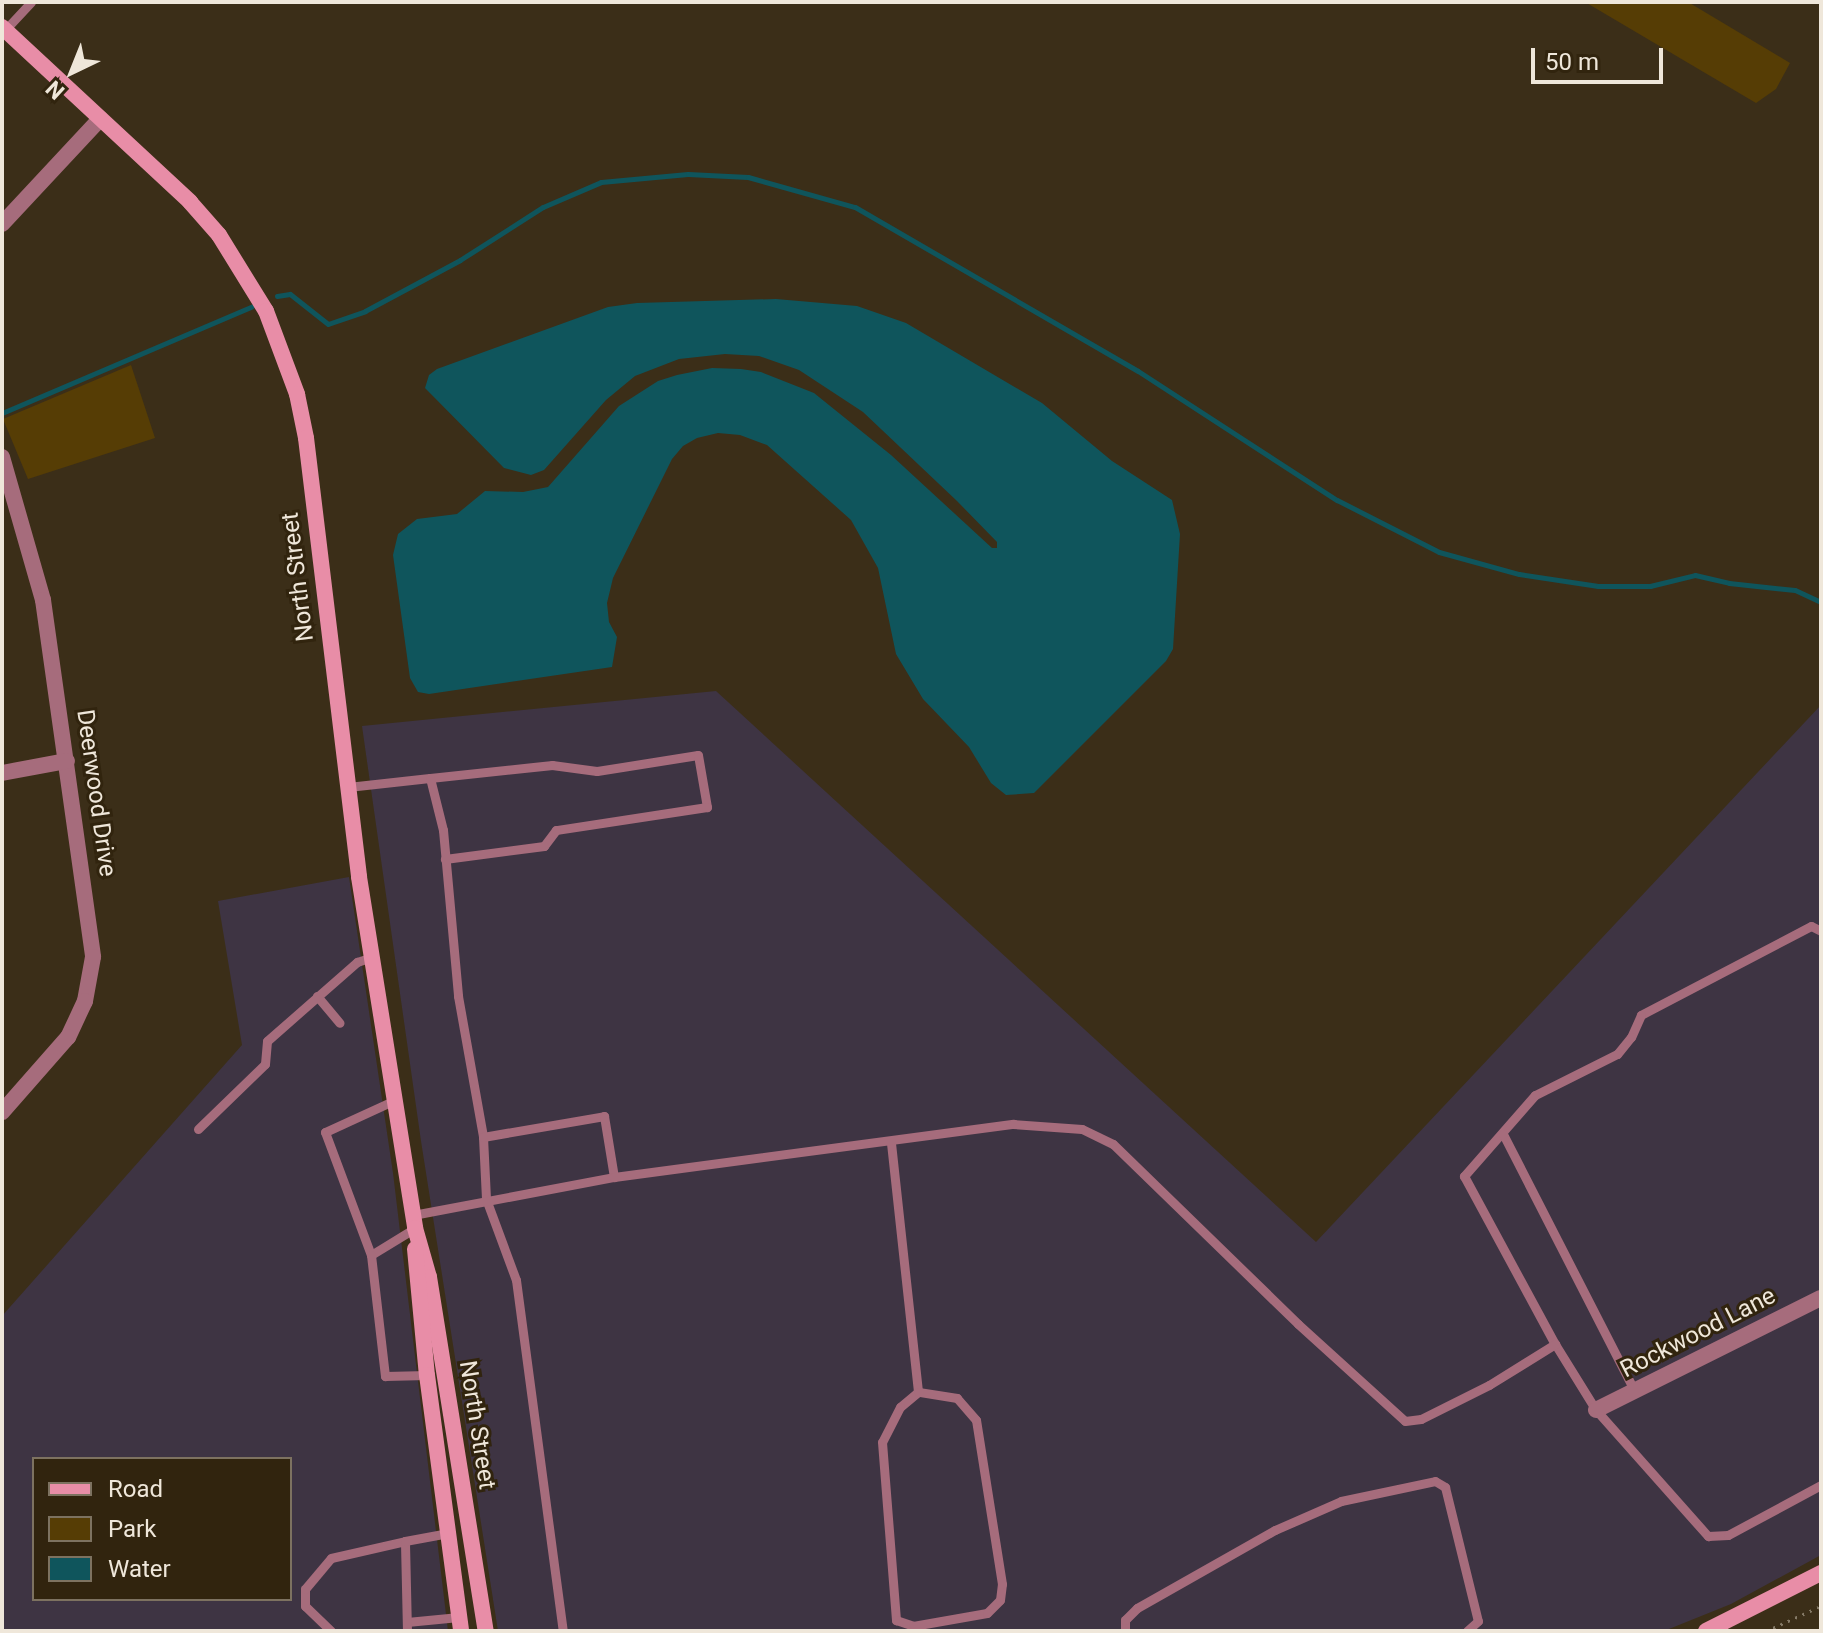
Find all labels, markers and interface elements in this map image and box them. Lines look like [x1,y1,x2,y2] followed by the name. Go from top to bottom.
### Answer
[32,32,112,112] north arrow
[1535,32,1667,82] scale bar
[1545,48,1599,76] text: 50 m
[41,75,69,104] text: N
[276,511,320,643] street label: North Street
[70,708,122,878] street label: Deerwood Drive
[1616,1282,1780,1384] street label: Rockwood Lane
[453,1359,501,1491] street label: North Street
[32,1457,292,1601] legend
[108,1475,163,1503] text: Road
[108,1515,156,1543] text: Park
[108,1555,171,1583] text: Water

